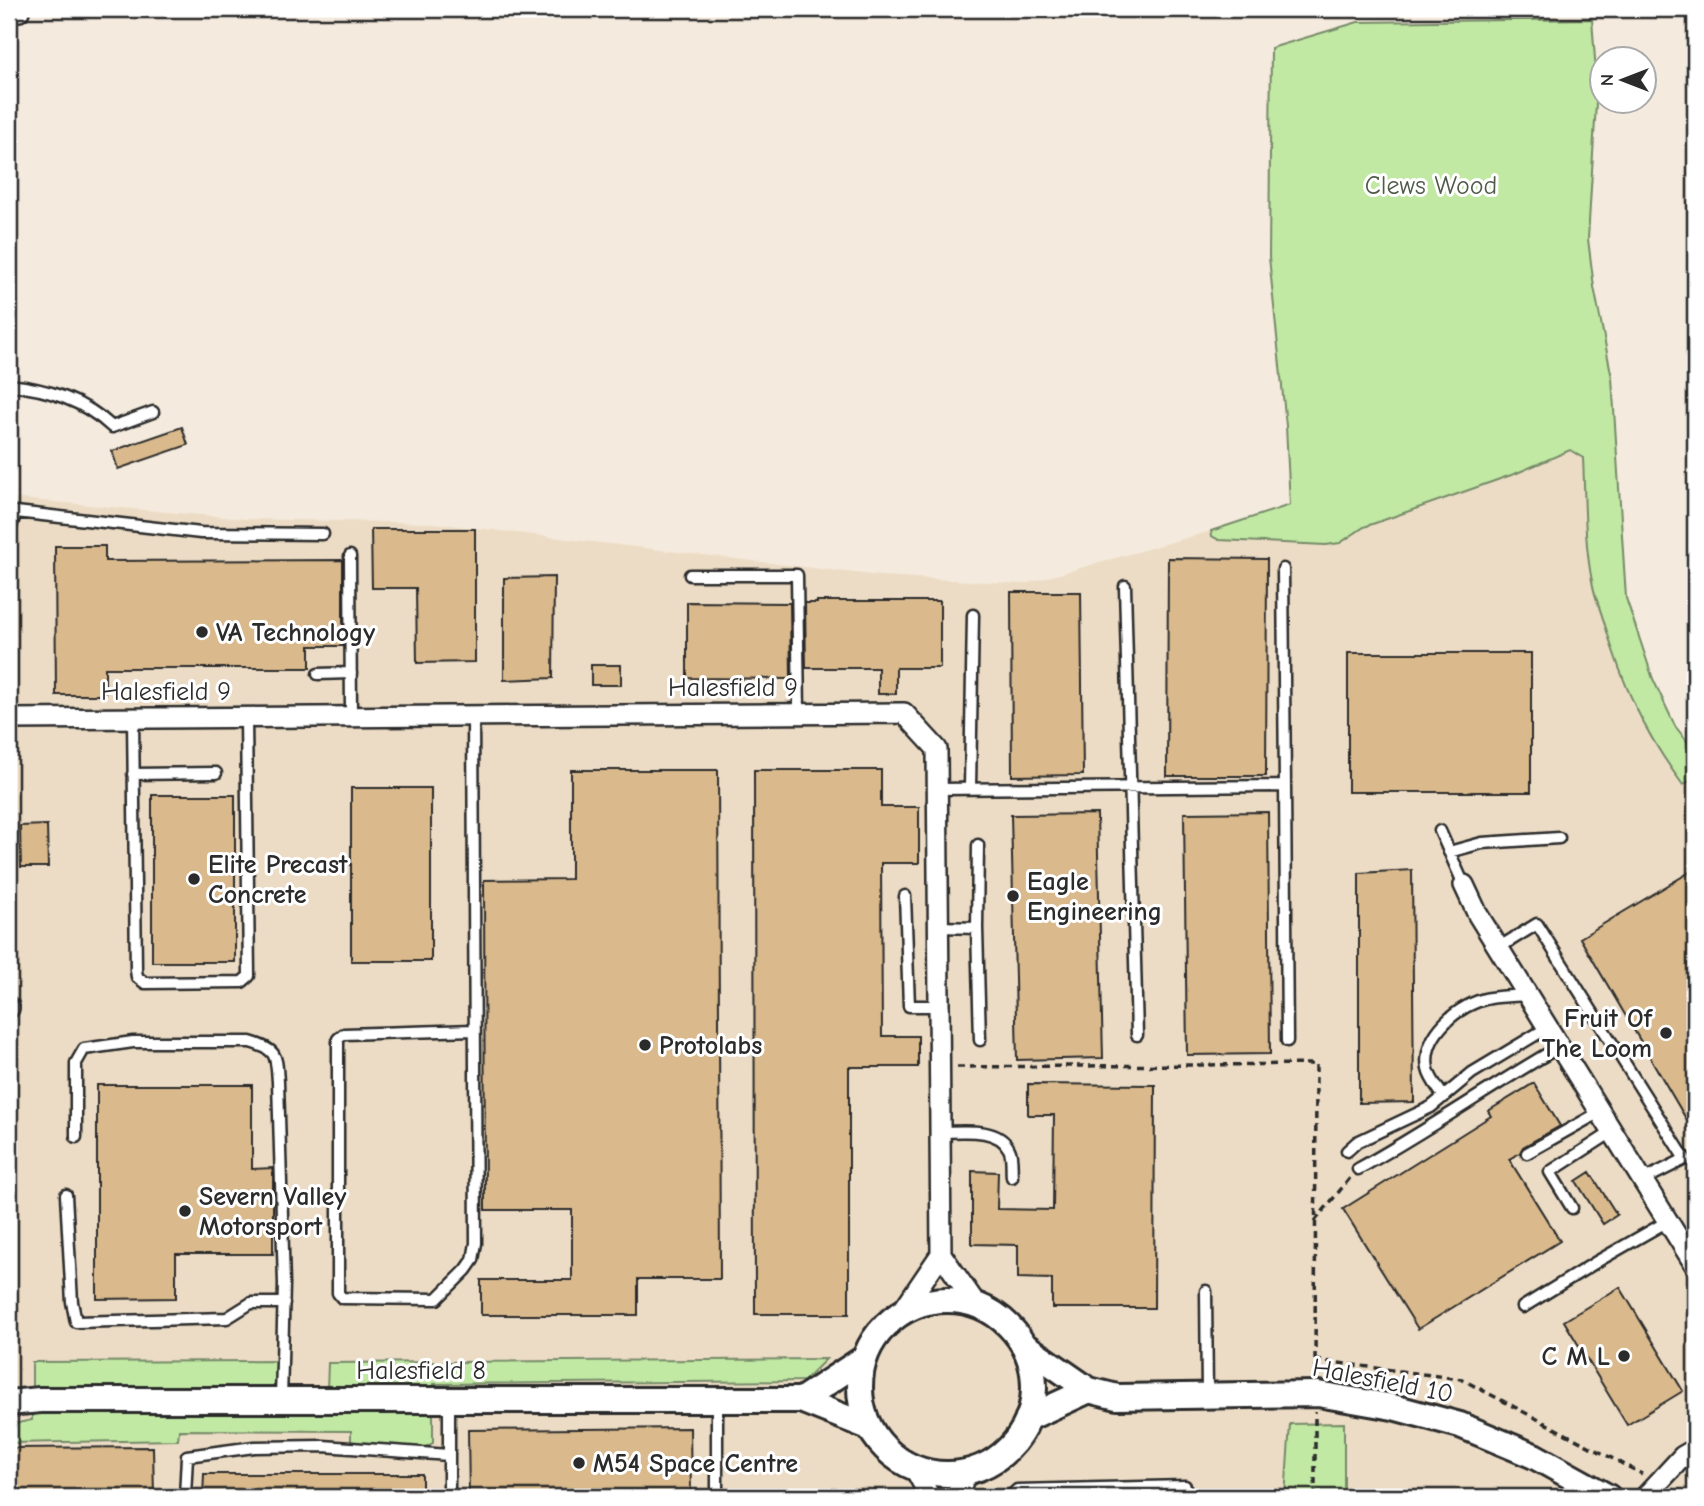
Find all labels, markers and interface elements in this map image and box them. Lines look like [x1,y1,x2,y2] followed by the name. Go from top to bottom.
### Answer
[1588,46,1658,116] north arrow
[1596,74,1618,86] text: N
[1365,171,1497,201] park label: Clews Wood
[216,618,375,648] place label: VA Technology
[194,624,210,640] marker: VA Technology
[668,673,798,703] street label: Halesfield 9
[101,677,231,707] street label: Halesfield 9
[208,850,348,910] place label: Elite Precast Concrete
[1027,867,1162,927] place label: Eagle Engineering
[186,871,202,887] marker: Elite Precast Concrete
[1005,888,1021,904] marker: Eagle Engineering
[1542,1004,1654,1064] place label: Fruit Of The Loom
[1658,1025,1674,1041] marker: Fruit Of The Loom
[659,1031,762,1061] place label: Protolabs
[637,1037,653,1053] marker: Protolabs
[199,1182,346,1242] place label: Severn Valley Motorsport
[177,1203,193,1219] marker: Severn Valley Motorsport
[1542,1342,1610,1372] place label: C M L
[1616,1348,1632,1364] marker: C M L
[1310,1353,1456,1409] street label: Halesfield 10
[356,1356,486,1386] street label: Halesfield 8
[593,1449,798,1479] place label: M54 Space Centre
[571,1455,587,1471] marker: M54 Space Centre

